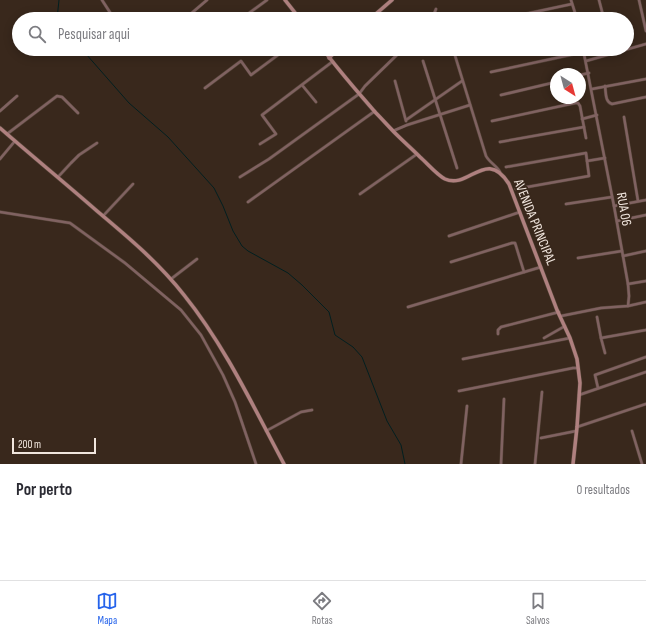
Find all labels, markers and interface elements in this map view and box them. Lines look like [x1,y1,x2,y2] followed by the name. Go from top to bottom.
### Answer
[12,12,634,56] search box
[26,23,48,45] icon: search
[58,25,130,44] text: Pesquisar aqui
[550,68,586,104] north arrow
[510,176,560,267] street label: AVENIDA PRINCIPAL
[613,191,635,227] street label: RUA 06
[12,436,96,455] scale bar
[18,438,41,451] text: 200 m
[16,480,72,500] text: Por perto
[576,482,630,498] text: 0 resultados
[96,590,118,627] tab: Mapa
[311,590,333,627] tab: Rotas
[526,590,550,627] tab: Salvos

